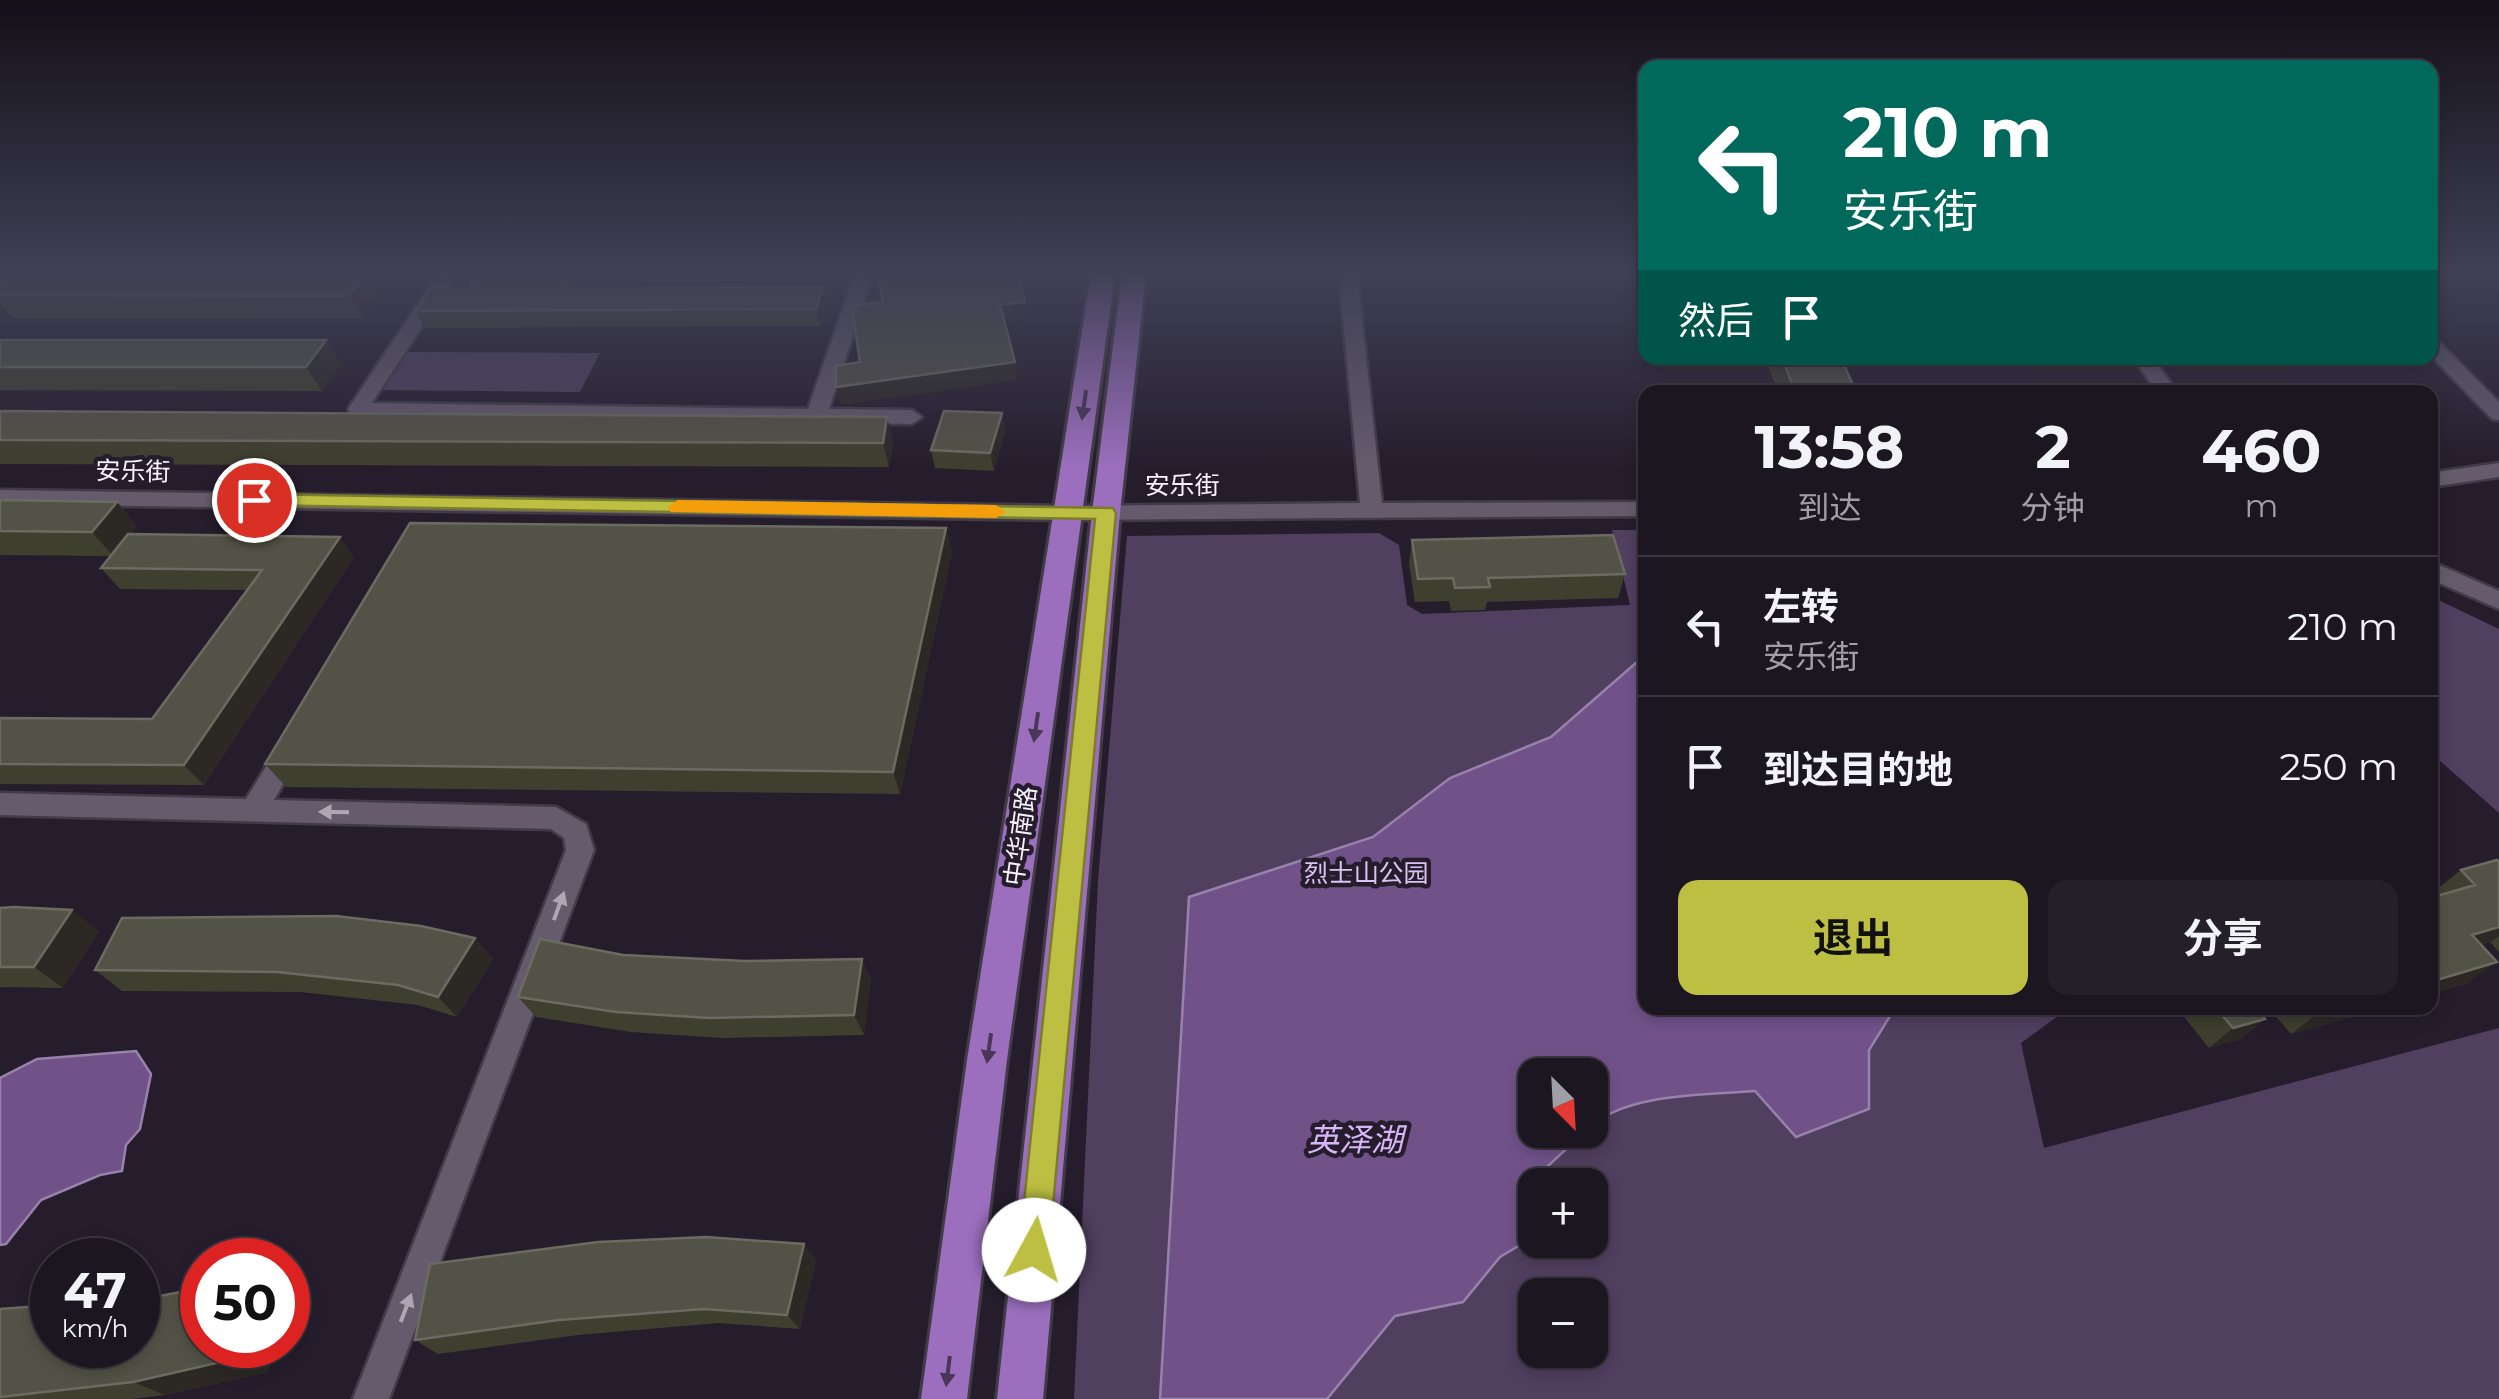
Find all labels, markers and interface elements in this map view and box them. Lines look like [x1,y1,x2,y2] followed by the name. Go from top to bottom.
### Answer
[1843,89,2053,175] text: 210 m
[1678,100,1808,230] icon: left
[1843,183,1978,238] text: 安乐街
[1774,290,1829,345] icon: arrive
[1678,297,1754,344] text: 然后
[1075,390,1091,422] one-way arrow
[1754,410,1904,483] text: 13:58
[2035,410,2071,483] text: 2
[2201,414,2322,487] text: 460
[95,455,171,487] street label: 安乐街
[212,458,297,543] pin
[1144,470,1220,500] street label: 安乐街
[227,473,282,528] icon: arrive
[2244,486,2278,525] text: m
[1797,488,1861,527] text: 到达
[2021,488,2085,527] text: 分钟
[1763,583,1839,630] text: 左转
[1678,599,1733,654] icon: left
[2287,603,2398,650] text: 210 m
[1763,637,1859,676] text: 安乐街
[1028,712,1044,743] one-way arrow
[1678,739,1733,794] icon: arrive
[2279,743,2398,790] text: 250 m
[1763,746,1953,793] text: 到达目的地
[998,784,1042,888] street label: 中华南路
[317,804,349,820] one-way arrow
[1303,858,1429,888] park label: 烈士山公园
[1678,880,2028,995] button: 退出
[2048,880,2398,995] button: 分享
[552,891,567,921] one-way arrow
[980,1033,996,1065] one-way arrow
[1518,1058,1608,1148] north arrow
[1518,1058,1608,1368] map controls
[1307,1120,1408,1159] water label: 英泽湖
[1518,1168,1608,1258] button: +
[982,1198,1086,1302] position arrow
[180,1238,310,1368] speed limit sign: 50
[63,1260,127,1321] text: 47
[1518,1278,1608,1368] button: −
[399,1293,414,1323] one-way arrow
[62,1313,128,1343] text: km/h
[939,1355,955,1387] one-way arrow

